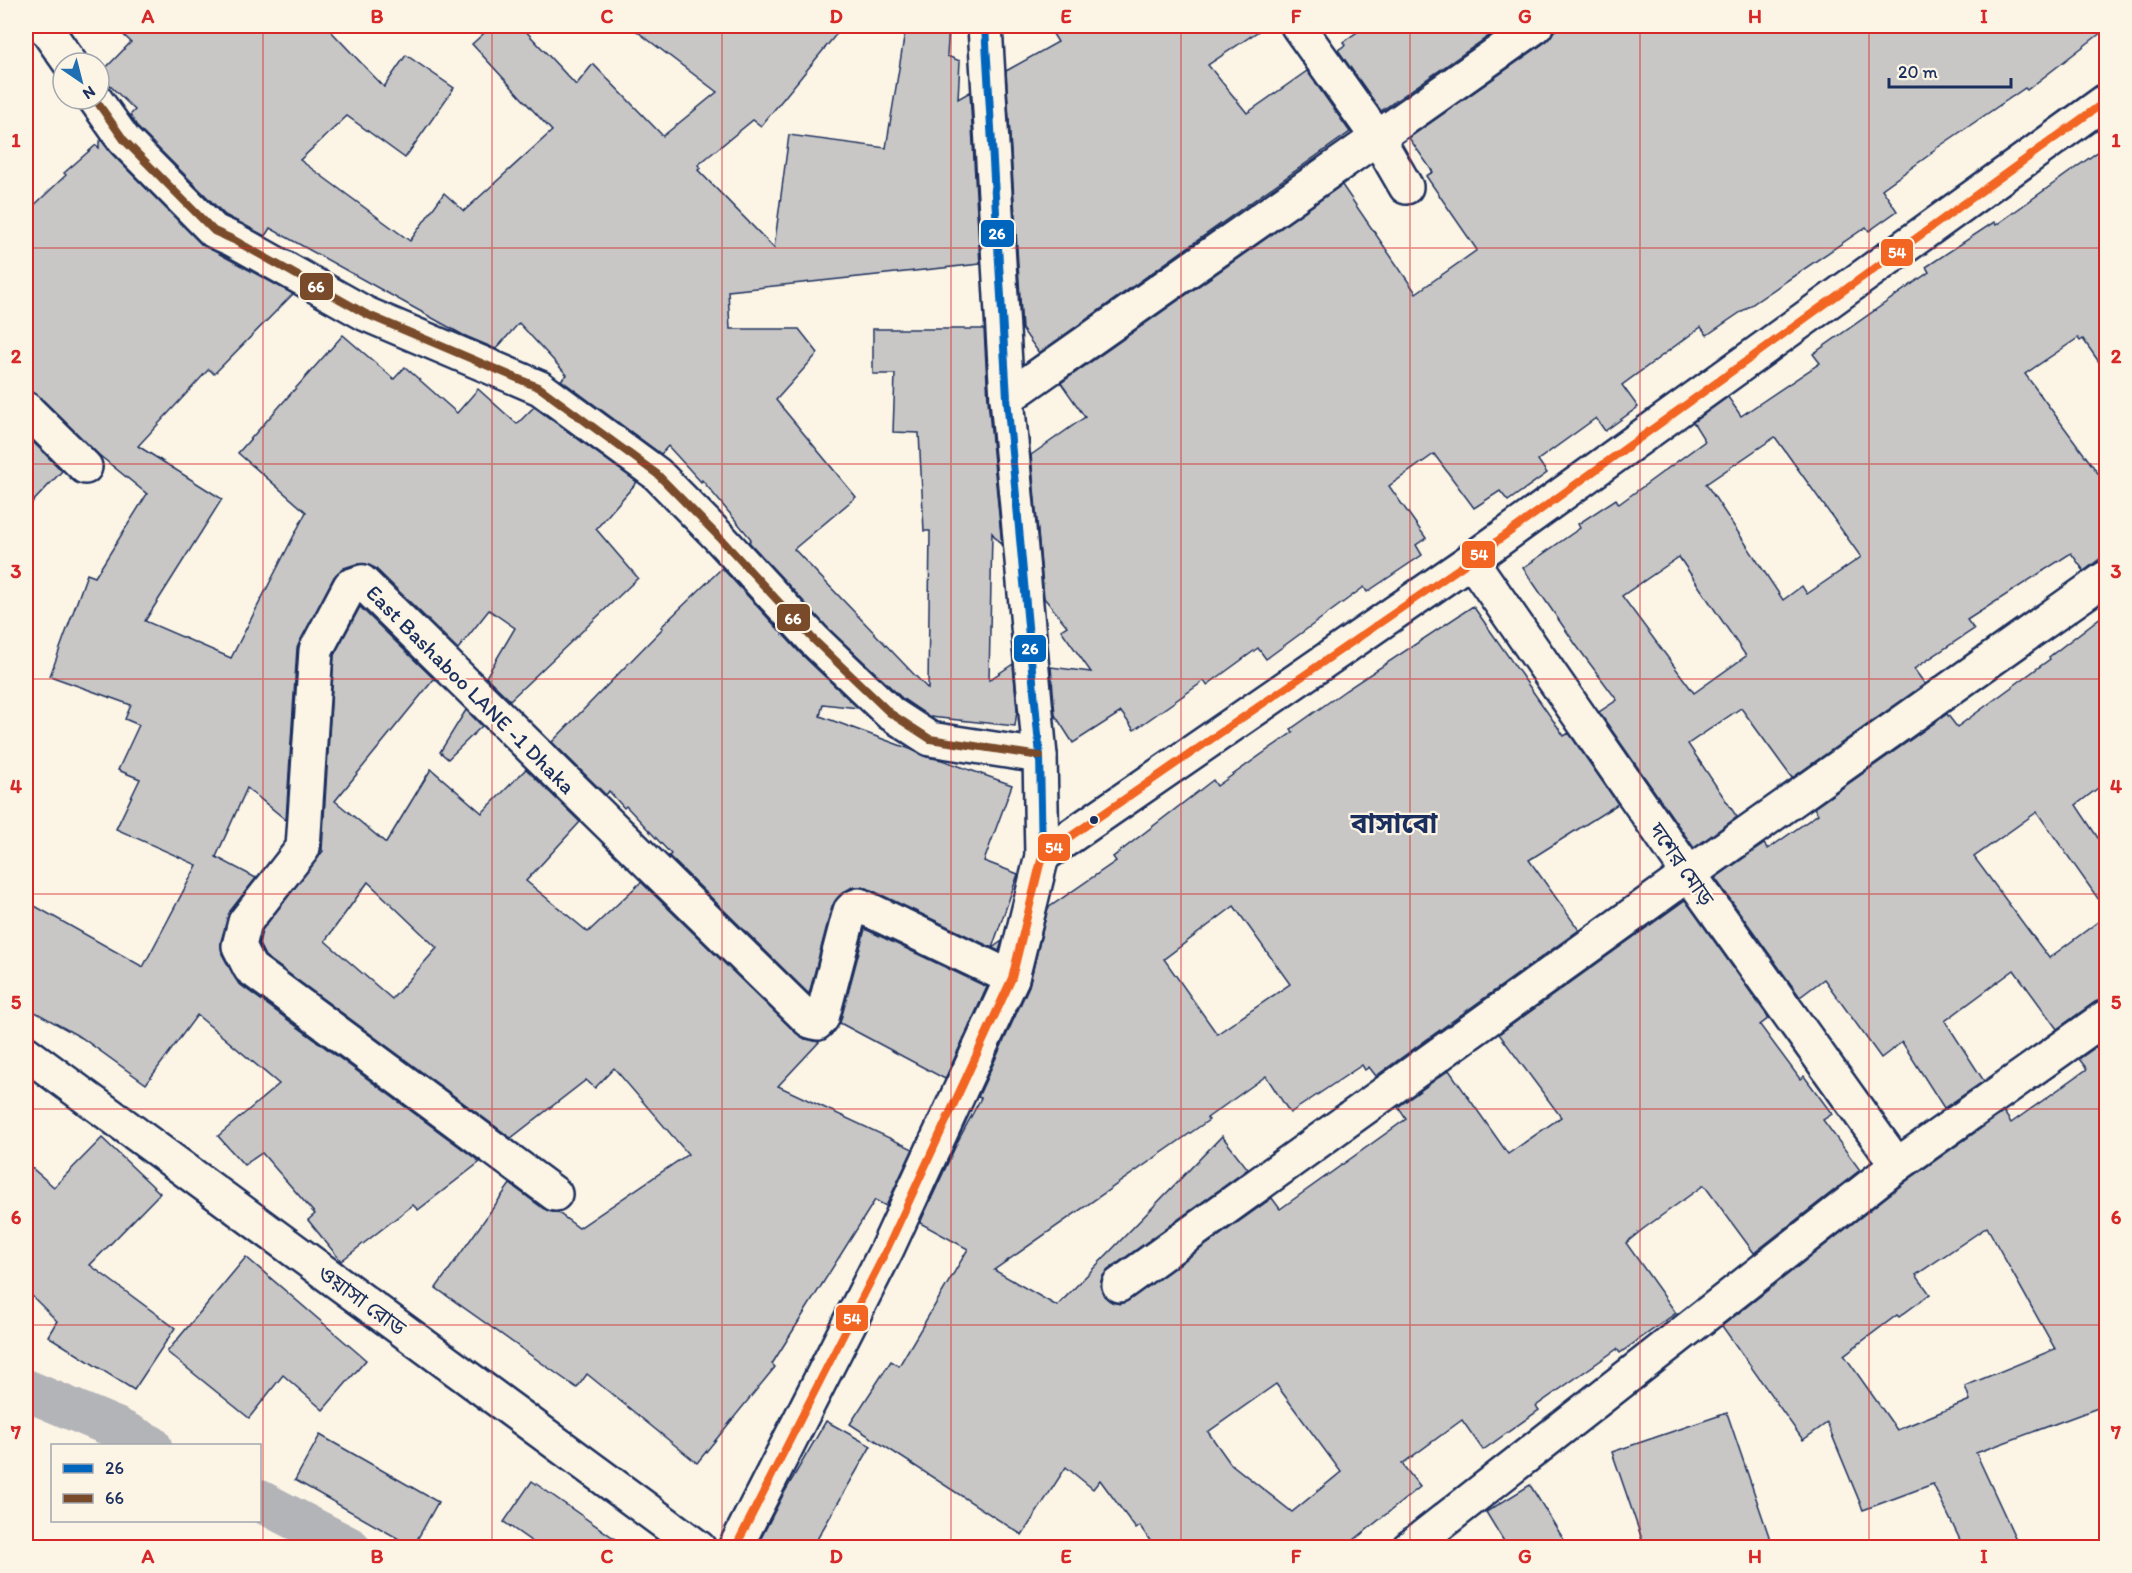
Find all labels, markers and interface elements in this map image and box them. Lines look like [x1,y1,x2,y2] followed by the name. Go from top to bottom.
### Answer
[141,4,155,28] text: A
[371,4,384,28] text: B
[601,4,614,28] text: C
[829,4,843,28] text: D
[1060,4,1072,28] text: E
[1291,4,1302,28] text: F
[1518,4,1532,28] text: G
[1748,4,1762,28] text: H
[1980,4,1988,28] text: I
[51,51,111,111] north arrow
[1889,51,2010,89] scale bar
[1898,61,1938,83] text: 20 m
[79,82,99,104] text: N
[11,128,21,152] text: 1
[2111,128,2121,152] text: 1
[980,219,1015,248] line badge: 26
[989,224,1006,243] text: 26
[1880,238,1914,267] line badge: 54
[1888,243,1906,262] text: 54
[299,272,334,301] line badge: 66
[308,277,325,296] text: 66
[11,344,22,368] text: 2
[2111,344,2122,368] text: 2
[1461,540,1496,569] line badge: 54
[1470,545,1488,564] text: 54
[11,559,22,583] text: 3
[2111,559,2122,583] text: 3
[360,579,581,800] street label: East Bashaboo LANE -1 Dhaka
[776,603,811,632] line badge: 66
[785,609,802,628] text: 66
[1013,634,1047,663] line badge: 26
[1022,639,1039,658] text: 26
[10,774,22,798] text: 4
[2110,774,2122,798] text: 4
[1350,806,1438,840] district label: বাসাবো
[1088,814,1100,826] unlabelled marker
[1643,817,1720,911] street label: দশের মোড়
[1037,833,1071,862] line badge: 54
[1045,838,1063,857] text: 54
[11,990,22,1014] text: 5
[2111,990,2122,1014] text: 5
[11,1205,22,1229] text: 6
[2111,1205,2122,1229] text: 6
[312,1259,412,1342] street label: ওয়াসা রোড
[835,1304,869,1332] line badge: 54
[843,1309,861,1328] text: 54
[10,1420,21,1444] text: 7
[2110,1420,2121,1444] text: 7
[51,1444,261,1522] legend
[105,1457,124,1479] text: 26
[105,1487,124,1509] text: 66
[141,1544,155,1568] text: A
[371,1544,384,1568] text: B
[601,1544,614,1568] text: C
[829,1544,843,1568] text: D
[1060,1544,1072,1568] text: E
[1291,1544,1302,1568] text: F
[1518,1544,1532,1568] text: G
[1748,1544,1762,1568] text: H
[1980,1544,1988,1568] text: I

